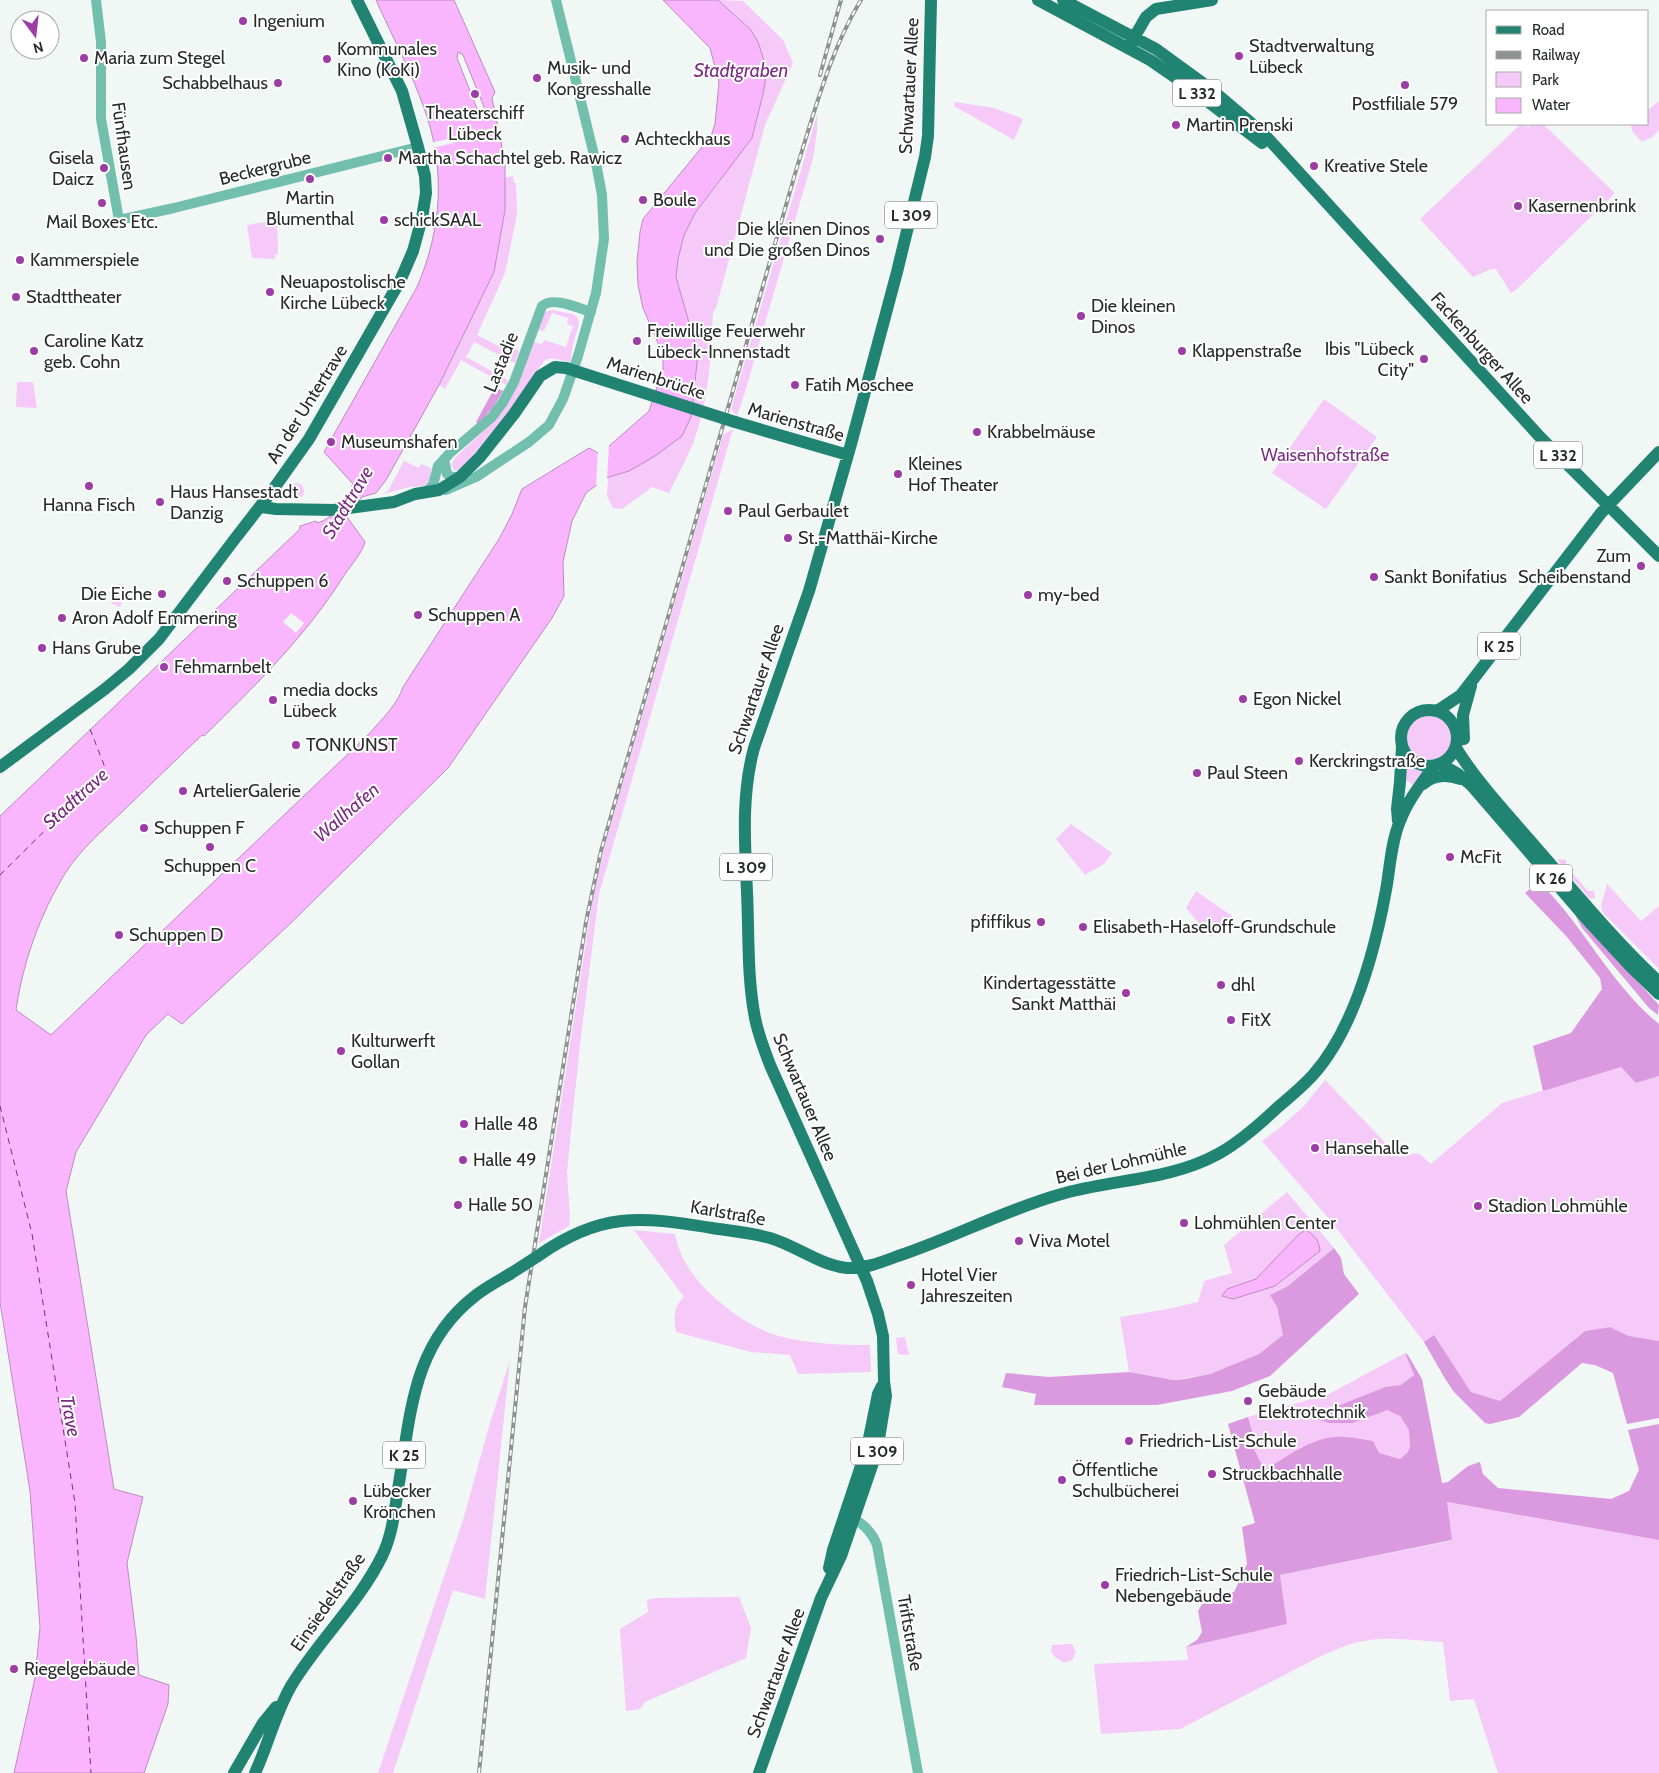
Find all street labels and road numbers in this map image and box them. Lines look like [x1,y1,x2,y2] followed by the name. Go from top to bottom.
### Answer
[894,17,924,155] street label: Schwartauer Allee
[1173,80,1221,106] road number: L 332
[107,101,141,191] street label: Fünfhausen
[217,146,313,190] street label: Beckergrube
[885,202,937,228] road number: L 309
[1426,288,1538,408] street label: Fackenburger Allee
[479,329,523,395] street label: Lastadie
[262,341,352,467] street label: An der Untertrave
[604,352,708,404] street label: Marienbrücke
[745,398,847,446] street label: Marienstraße
[1534,442,1582,468] road number: L 332
[723,621,789,757] street label: Schwartauer Allee
[1478,632,1520,659] road number: K 25
[720,854,772,880] road number: L 309
[1530,864,1572,891] road number: K 26
[768,1030,842,1164] street label: Schwartauer Allee
[1053,1137,1189,1189] street label: Bei der Lohmühle
[689,1196,767,1230] street label: Karlstraße
[851,1438,903,1464] road number: L 309
[383,1442,425,1468] road number: K 25
[286,1548,370,1656] street label: Einsiedelstraße
[893,1593,927,1673] street label: Triftstraße
[742,1605,810,1741] street label: Schwartauer Allee

